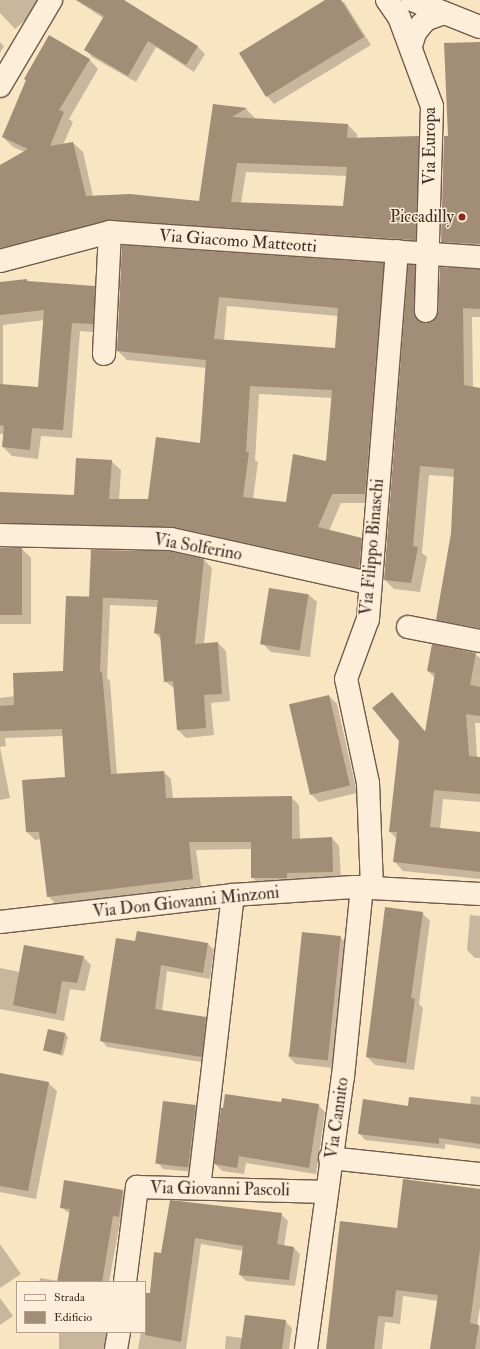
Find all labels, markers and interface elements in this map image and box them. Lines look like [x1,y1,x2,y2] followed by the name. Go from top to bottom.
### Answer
[420,107,440,185] street label: Via Europa
[390,207,454,227] place label: Piccadilly
[457,212,467,222] marker: Piccadilly
[159,225,317,257] street label: Via Giacomo Matteotti
[356,478,388,616] street label: Via Filippo Binaschi
[152,529,244,565] street label: Via Solferino
[92,882,280,922] street label: Via Don Giovanni Minzoni
[321,1076,353,1160] street label: Via Cannito
[150,1178,290,1200] street label: Via Giovanni Pascoli
[16,1281,146,1333] legend
[54,1290,85,1305] text: Strada
[54,1310,92,1325] text: Edificio

